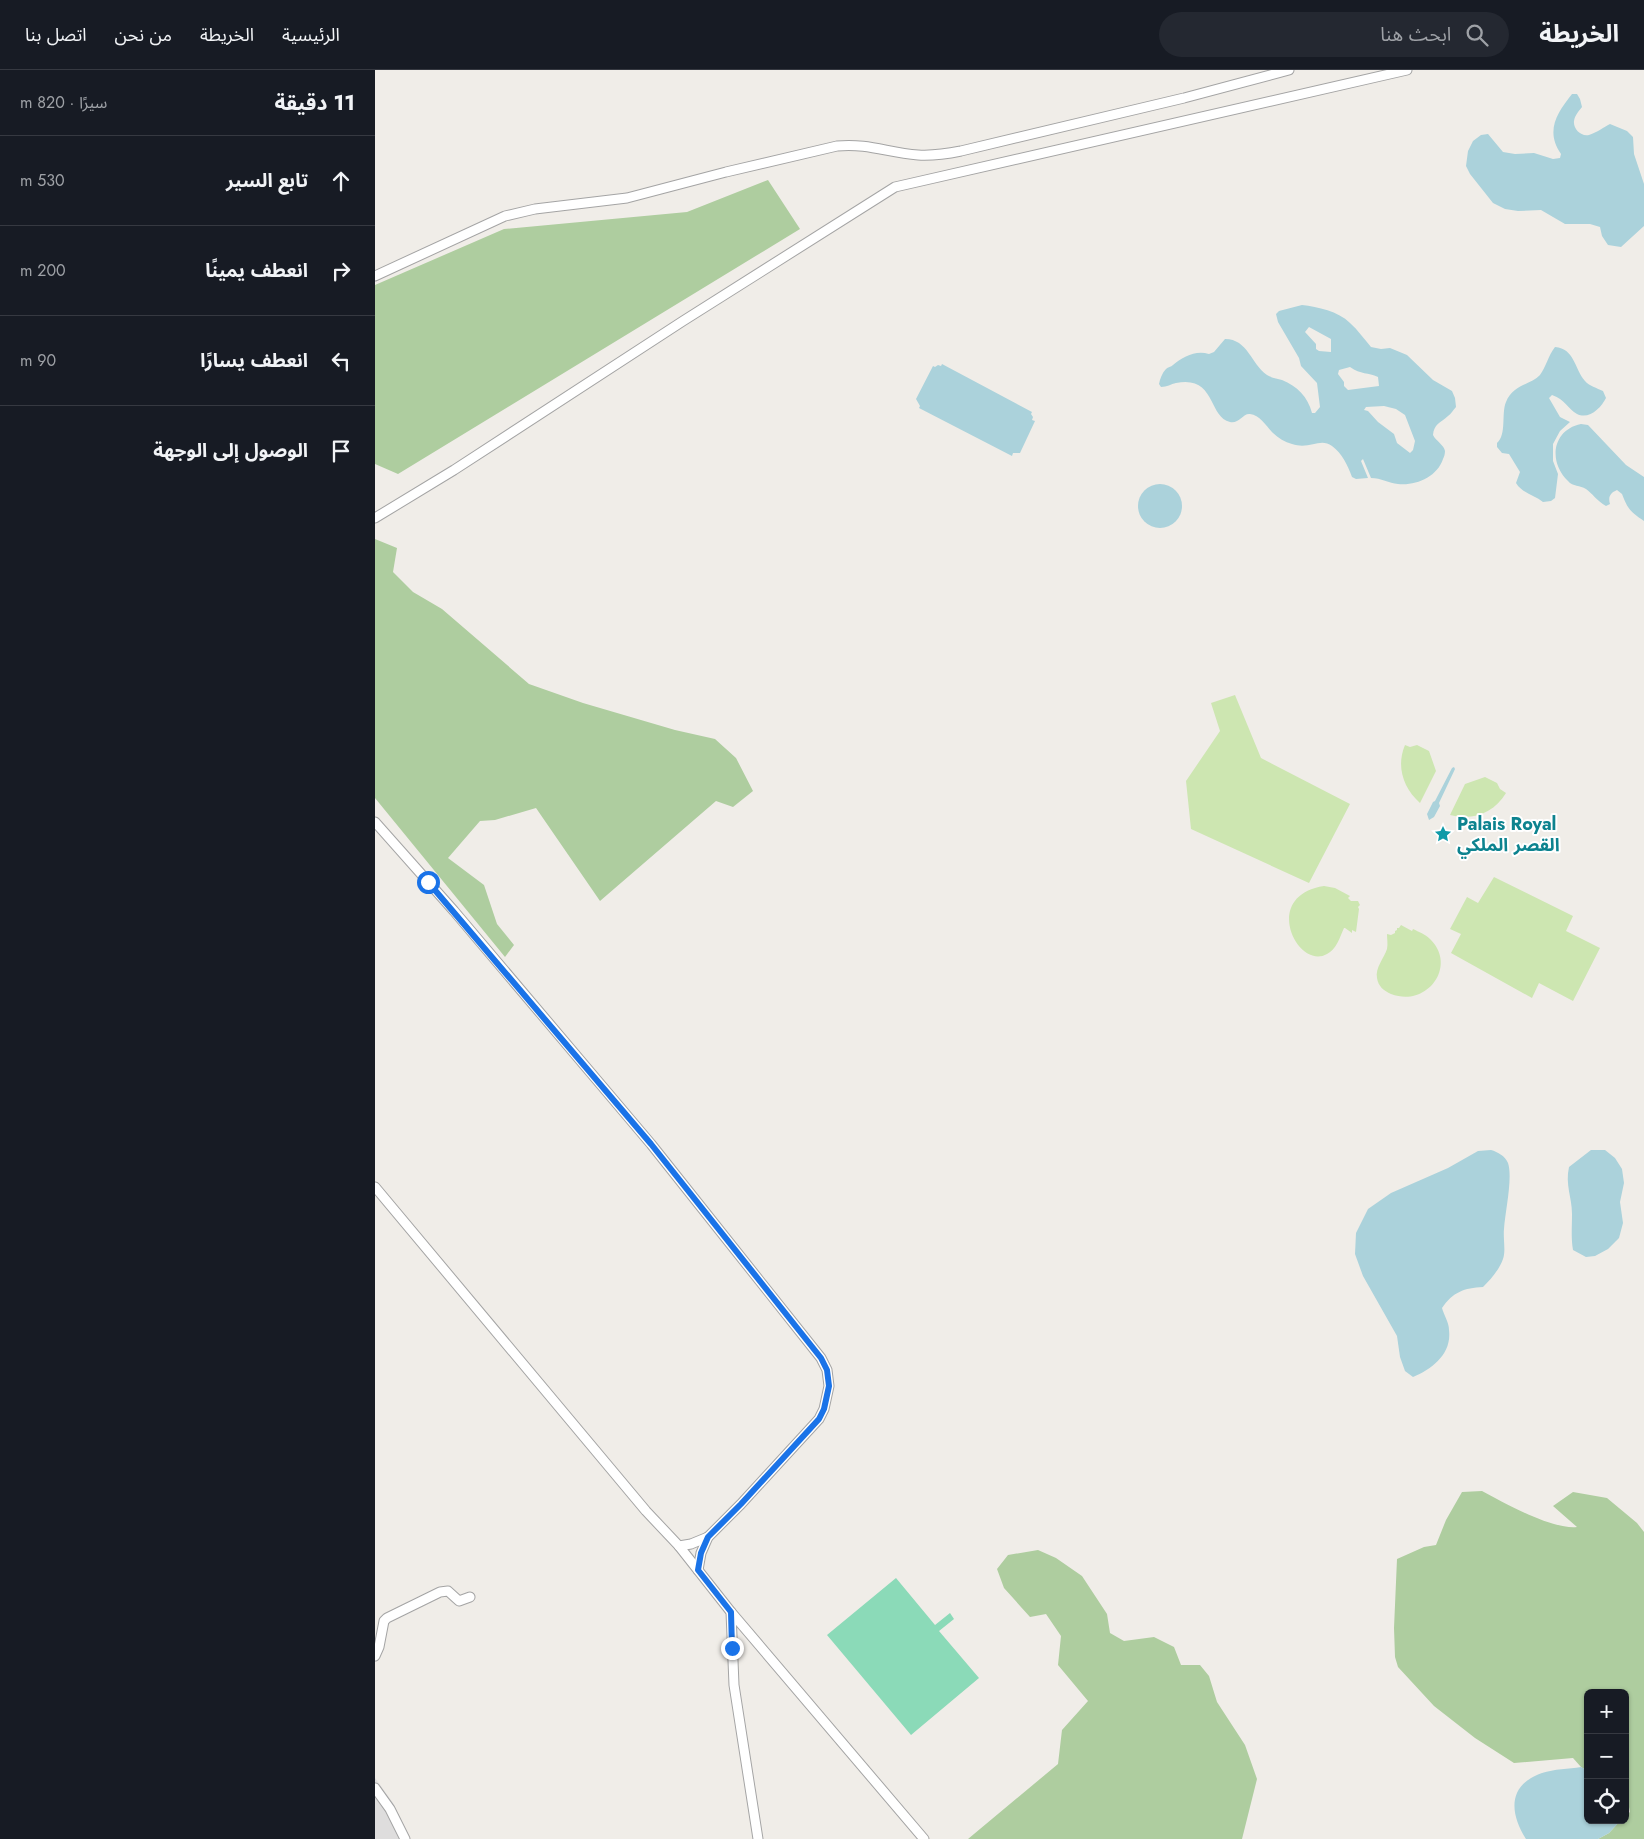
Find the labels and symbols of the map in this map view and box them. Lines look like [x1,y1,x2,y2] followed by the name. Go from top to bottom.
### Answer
[1457,811,1560,859] place label: Palais Royal القصر الملكي
[1433,824,1453,844] place icon: Palais Royal القصر الملكي
[417,871,440,894] route start
[721,1637,744,1660] route end

